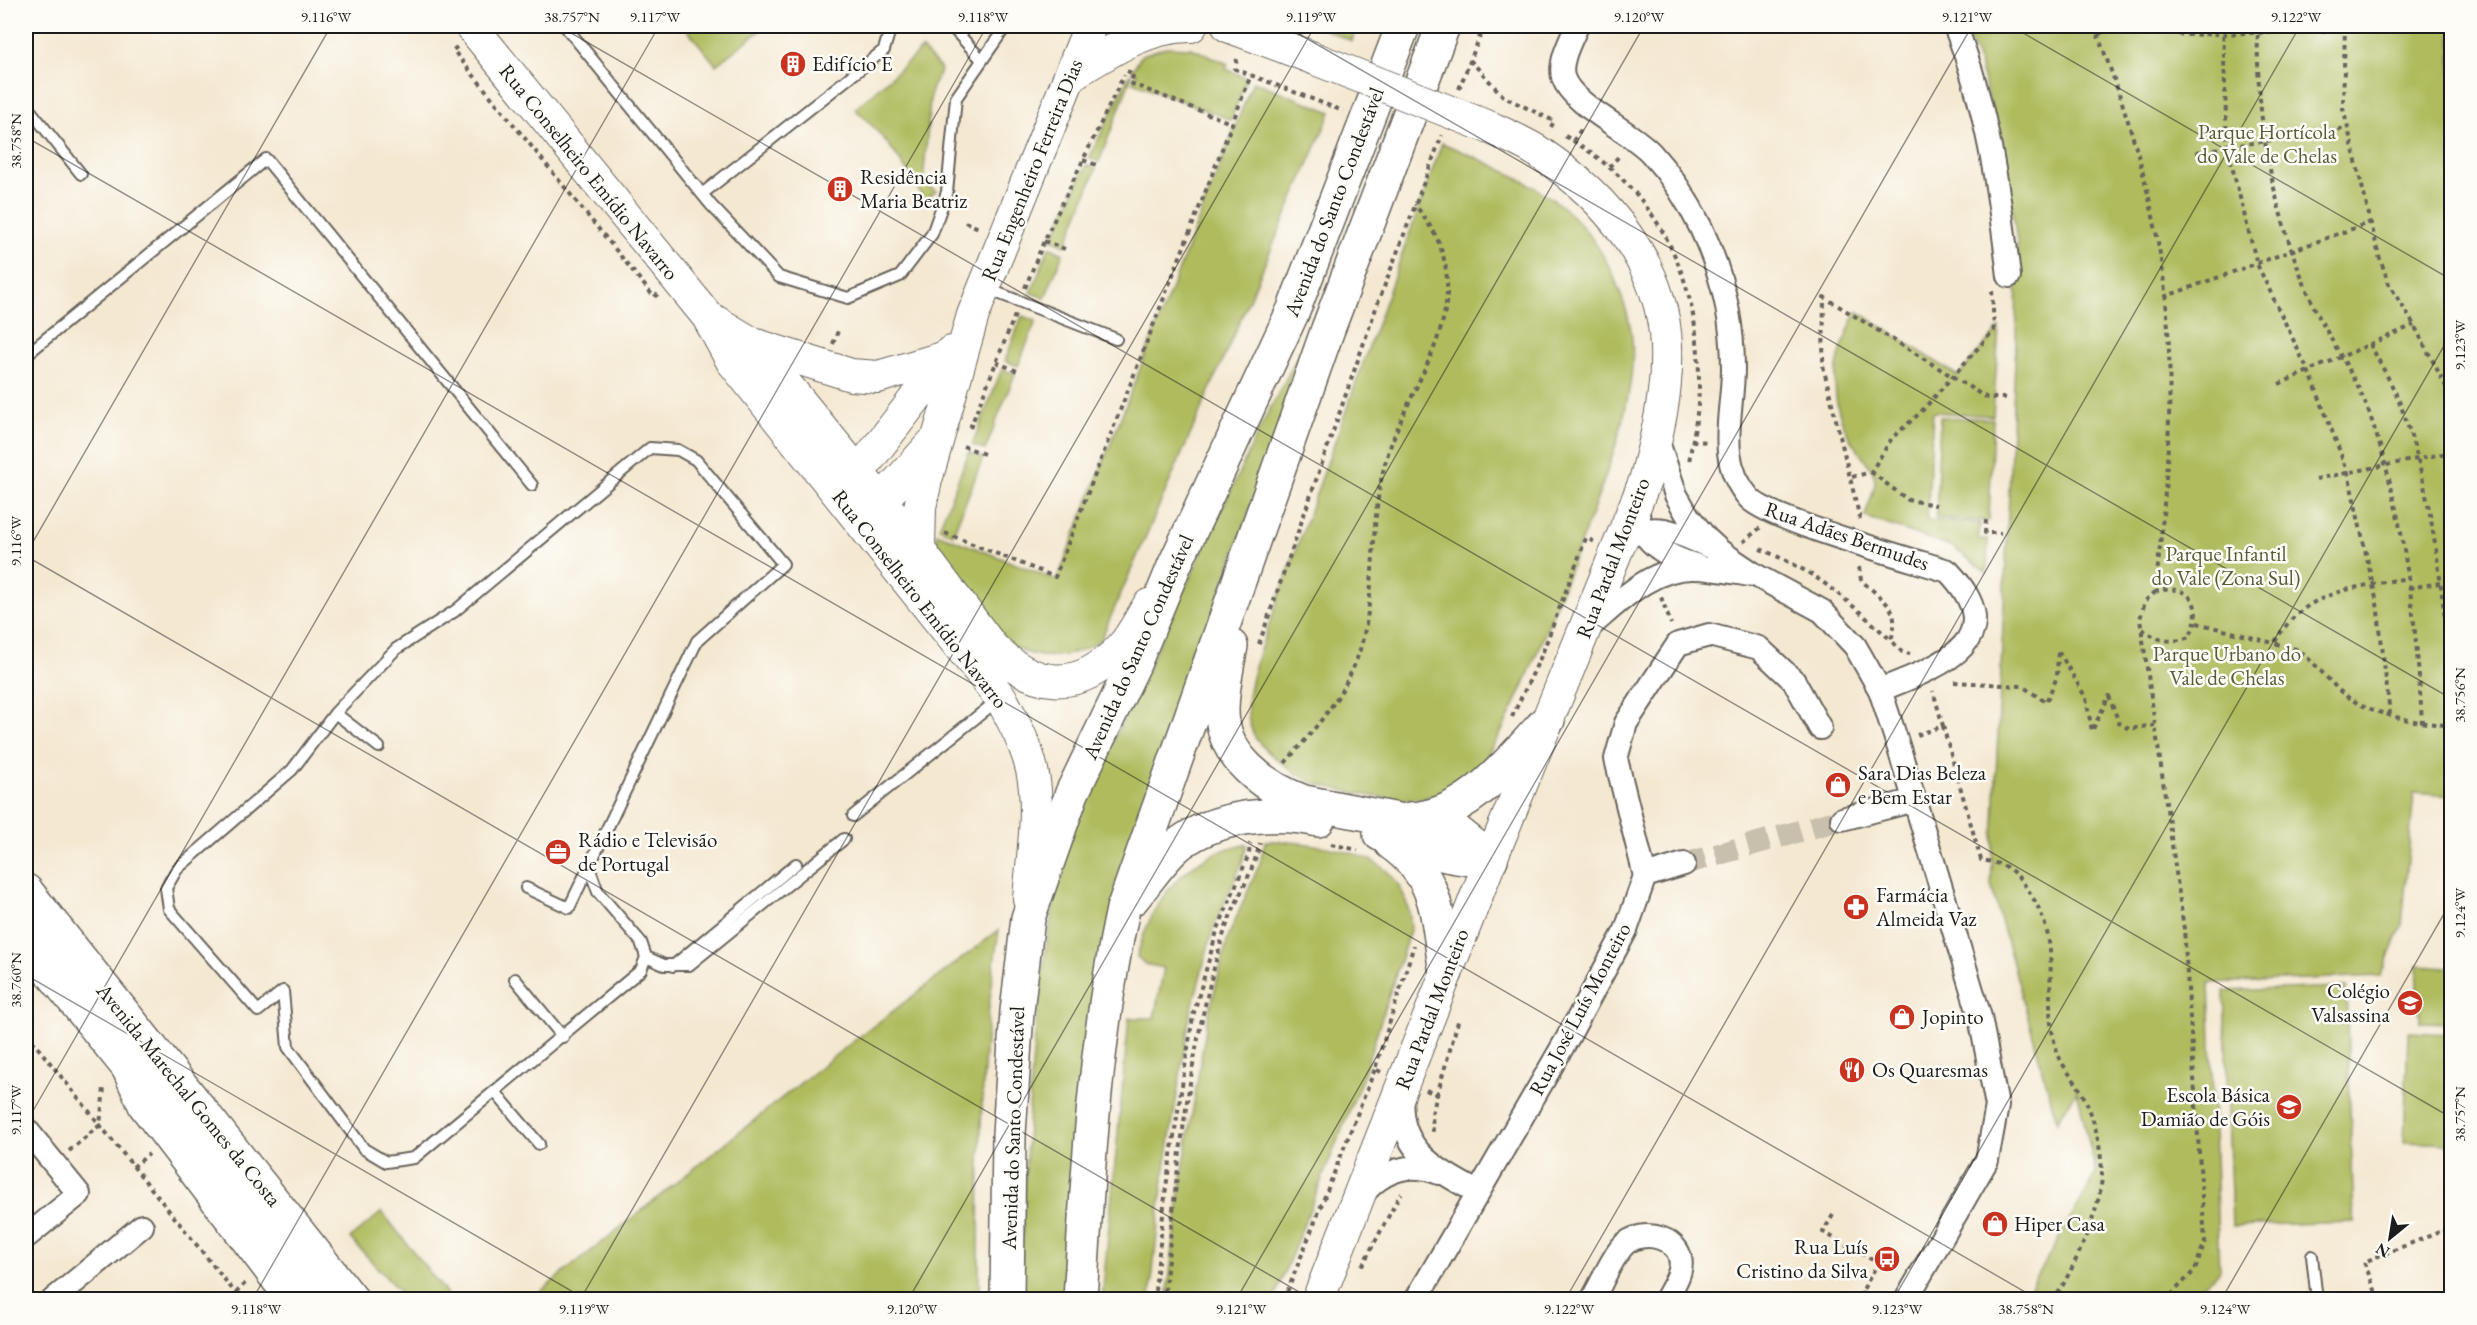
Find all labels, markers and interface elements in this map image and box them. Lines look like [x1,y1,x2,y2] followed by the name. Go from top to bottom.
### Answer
[301,7,351,26] text: 9.116°W
[544,7,600,26] text: 38.757°N
[630,7,680,26] text: 9.117°W
[958,7,1008,26] text: 9.118°W
[1286,7,1336,26] text: 9.119°W
[1614,7,1664,26] text: 9.120°W
[1942,7,1992,26] text: 9.121°W
[2271,7,2321,26] text: 9.122°W
[778,49,808,79] building icon: Edifício E
[812,50,893,77] place label: Edifício E
[975,55,1089,285] street label: Rua Engenheiro Ferreira Dias
[494,58,685,285] street label: Rua Conselheiro Emídio Navarro
[1277,83,1390,321] street label: Avenida do Santo Condestável
[6,113,25,169] text: 38.758°N
[2197,118,2337,169] park label: Parque Hortícola do Vale de Chelas
[860,163,967,214] place label: Residência Maria Beatriz
[825,174,855,204] building icon: Residência Maria Beatriz
[2450,320,2469,370] text: 9.123°W
[1569,474,1656,642] street label: Rua Pardal Monteiro
[826,484,1014,714] street label: Rua Conselheiro Emídio Navarro
[1762,495,1933,576] street label: Rua Adães Bermudes
[6,516,25,566] text: 9.116°W
[1075,530,1199,764] street label: Avenida do Santo Condestável
[2152,540,2300,591] park label: Parque Infantil do Vale (Zona Sul)
[2153,640,2301,691] park label: Parque Urbano do Vale de Chelas
[2450,667,2469,723] text: 38.756°N
[1858,759,1987,810] place label: Sara Dias Beleza e Bem Estar
[1823,770,1853,800] shop icon: Sara Dias Beleza e Bem Estar
[578,826,717,877] place label: Rádio e Televisão de Portugal
[543,837,573,867] office icon: Rádio e Televisão de Portugal
[1875,881,1976,932] place label: Farmácia Almeida Vaz
[2450,888,2469,938] text: 9.124°W
[1841,892,1871,922] pharmacy icon: Farmácia Almeida Vaz
[1523,918,1637,1100] street label: Rua José Luís Monteiro
[1388,925,1475,1093] street label: Rua Pardal Monteiro
[6,952,25,1008] text: 38.760°N
[90,977,288,1212] street label: Avenida Marechal Gomes da Costa
[2311,977,2391,1028] place label: Colégio Valsassina
[2395,988,2425,1018] school or university icon: Colégio Valsassina
[1887,1002,1917,1032] shop icon: Jopinto
[1920,1003,1984,1030] place label: Jopinto
[995,1006,1030,1251] street label: Avenida do Santo Condestável
[1837,1055,1867,1085] restaurant icon: Os Quaresmas
[1872,1056,1988,1084] place label: Os Quaresmas
[2141,1081,2271,1132] place label: Escola Básica Damião de Góis
[6,1085,25,1135] text: 9.117°W
[2450,1086,2469,1142] text: 38.757°N
[2274,1092,2304,1122] school or university icon: Escola Básica Damião de Góis
[2360,1208,2420,1268] north arrow
[1980,1209,2010,1239] shop icon: Hiper Casa
[2014,1210,2106,1237] place label: Hiper Casa
[1736,1233,1869,1284] place label: Rua Luís Cristino da Silva
[2372,1238,2394,1263] text: N
[1872,1244,1902,1274] bus stop icon: Rua Luís Cristino da Silva
[231,1299,281,1318] text: 9.118°W
[559,1299,609,1318] text: 9.119°W
[887,1299,937,1318] text: 9.120°W
[1216,1299,1266,1318] text: 9.121°W
[1544,1299,1594,1318] text: 9.122°W
[1872,1299,1922,1318] text: 9.123°W
[1998,1299,2054,1318] text: 38.758°N
[2200,1299,2250,1318] text: 9.124°W

